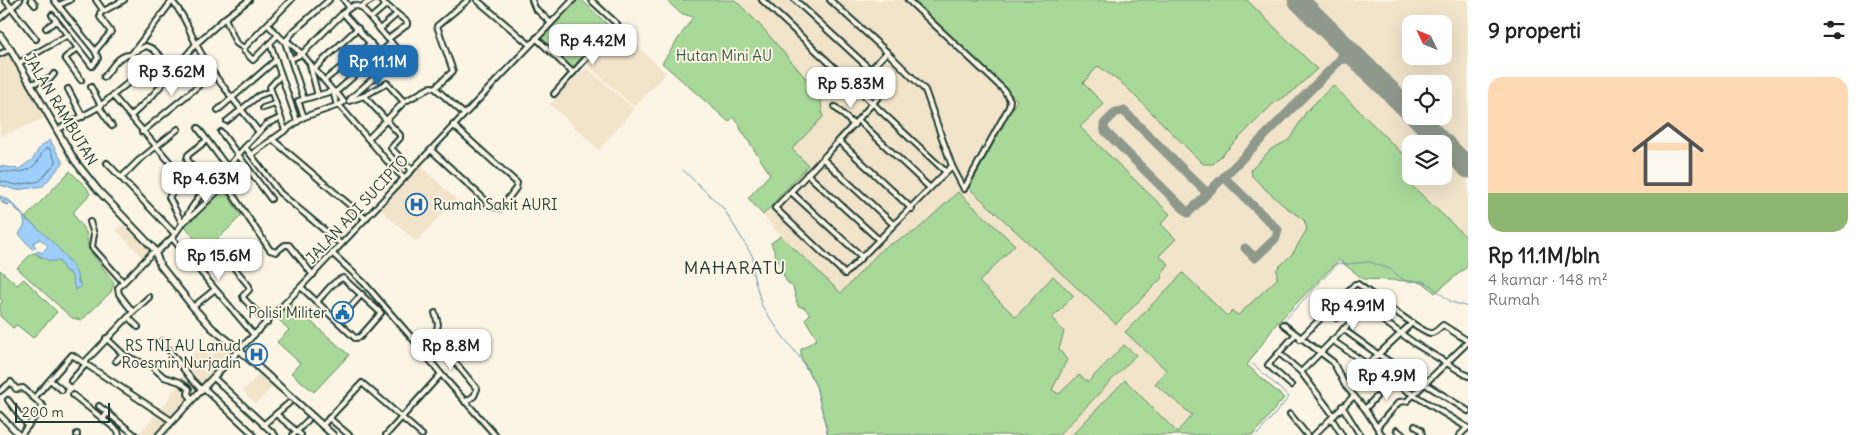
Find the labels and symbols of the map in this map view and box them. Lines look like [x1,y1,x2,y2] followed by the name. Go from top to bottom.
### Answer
[1402,15,1452,65] north arrow
[541,23,645,66] pin: Rp 4.42M
[326,44,430,87] pin: Rp 11.1M
[676,46,772,65] park label: Hutan Mini AU
[20,49,102,169] street label: JALAN RAMBUTAN
[120,54,224,97] pin: Rp 3.62M
[799,66,903,109] pin: Rp 5.83M
[302,151,412,267] street label: JALAN ADI SUCIPTO
[154,162,258,204] pin: Rp 4.63M
[405,192,429,216] hospital icon: Rumah Sakit AURI
[433,195,558,214] place label: Rumah Sakit AURI
[167,238,271,281] pin: Rp 15.6M
[684,256,786,279] district label: MAHARATU
[1301,288,1405,331] pin: Rp 4.91M
[331,300,355,324] public building icon: Polisi Militer
[248,303,327,322] place label: Polisi Militer
[405,328,497,371] pin: Rp 8.8M
[122,336,241,372] place label: RS TNI AU Lanud Roesmin Nurjadin
[245,342,269,366] hospital icon: RS TNI AU Lanud Roesmin Nurjadin
[1341,358,1433,401] pin: Rp 4.9M
[15,400,110,423] scale bar

